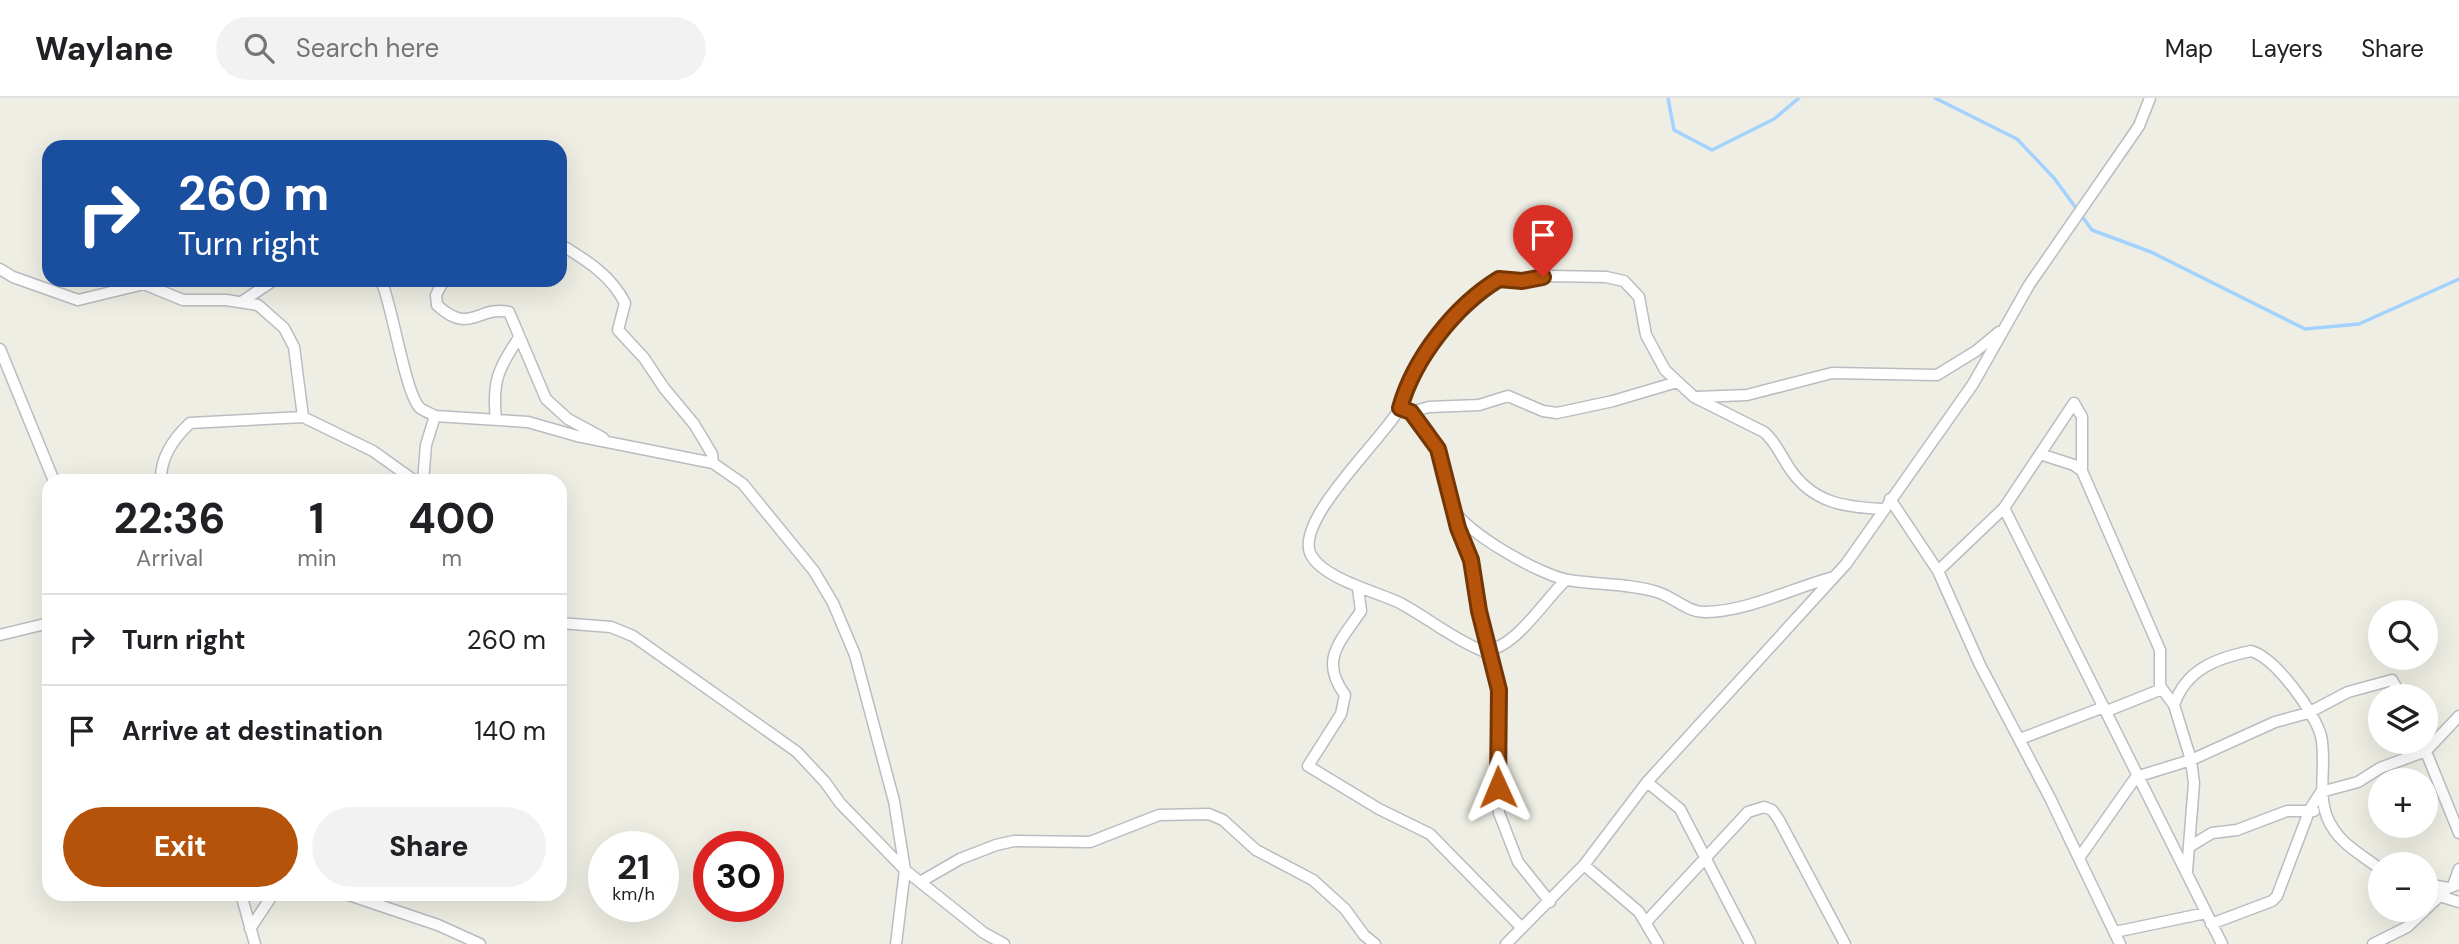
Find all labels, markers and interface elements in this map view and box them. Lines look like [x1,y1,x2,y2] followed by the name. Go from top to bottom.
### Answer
[216,17,706,80] search box
[35,27,174,70] text: Waylane
[240,29,278,67] icon: search
[296,31,439,65] text: Search here
[2165,33,2213,64] text: Map
[2251,33,2323,64] text: Layers
[2361,33,2424,64] text: Share
[178,161,329,225] text: 260 m
[63,168,154,259] icon: right
[1513,205,1573,277] pin
[1524,216,1562,254] icon: arrive
[178,223,320,265] text: Turn right
[114,491,225,546] text: 22:36
[309,491,325,546] text: 1
[408,491,495,546] text: 400
[136,543,203,573] text: Arrival
[297,543,336,573] text: min
[441,543,462,573] text: m
[2368,600,2438,922] map controls
[2368,600,2438,670] button: search
[63,621,101,659] icon: right
[122,623,246,657] text: Turn right
[467,623,546,657] text: 260 m
[2368,684,2438,754] button: layers
[63,712,101,750] icon: arrive
[122,714,383,748] text: Arrive at destination
[474,714,546,748] text: 140 m
[1461,750,1535,824] position arrow
[2368,768,2438,838] button: +
[63,807,298,887] button: Exit
[312,807,546,887] button: Share
[693,831,784,922] speed limit sign: 30
[617,844,650,890] text: 21
[2368,852,2438,922] button: −
[612,882,655,906] text: km/h

